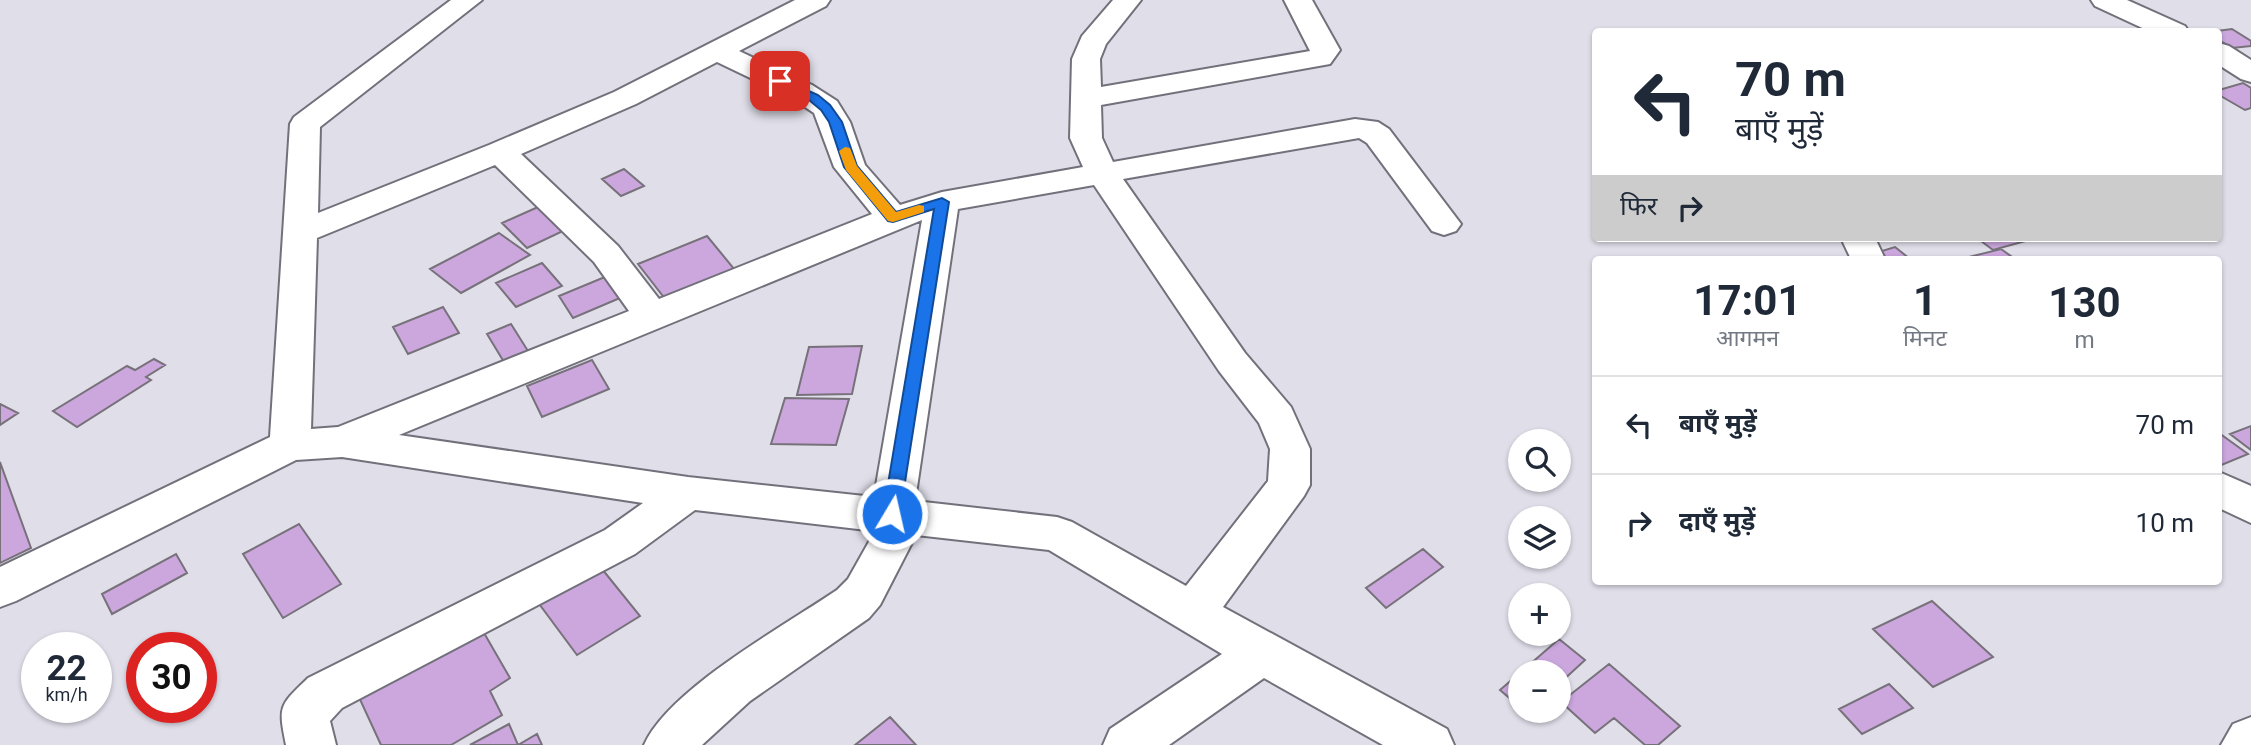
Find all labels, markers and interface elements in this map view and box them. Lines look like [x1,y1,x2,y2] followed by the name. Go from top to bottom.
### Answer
[750,51,810,111] pin
[1735,51,1846,108] text: 70 m
[1620,56,1711,147] icon: left
[761,62,799,100] icon: arrive
[1735,110,1823,148] text: बाएँ मुड़ें
[1671,189,1709,227] icon: right
[1620,191,1657,221] text: फिर
[1693,276,1802,325] text: 17:01
[1913,276,1937,325] text: 1
[2048,278,2121,327] text: 130
[1716,325,1779,352] text: आगमन
[1903,325,1947,352] text: मिनट
[2074,327,2095,354] text: m
[1620,406,1658,444] icon: left
[1679,408,1757,438] text: बाएँ मुड़ें
[2136,410,2194,440] text: 70 m
[1508,429,1571,723] map controls
[1508,429,1571,492] button: search
[855,477,929,551] position arrow
[1620,504,1658,542] icon: right
[1508,506,1571,569] button: layers
[1679,506,1755,536] text: दाएँ मुड़ें
[2136,508,2194,538] text: 10 m
[1508,583,1571,646] button: +
[126,632,217,723] speed limit sign: 30
[46,648,87,689] text: 22
[1508,660,1571,723] button: −
[45,684,88,705] text: km/h

